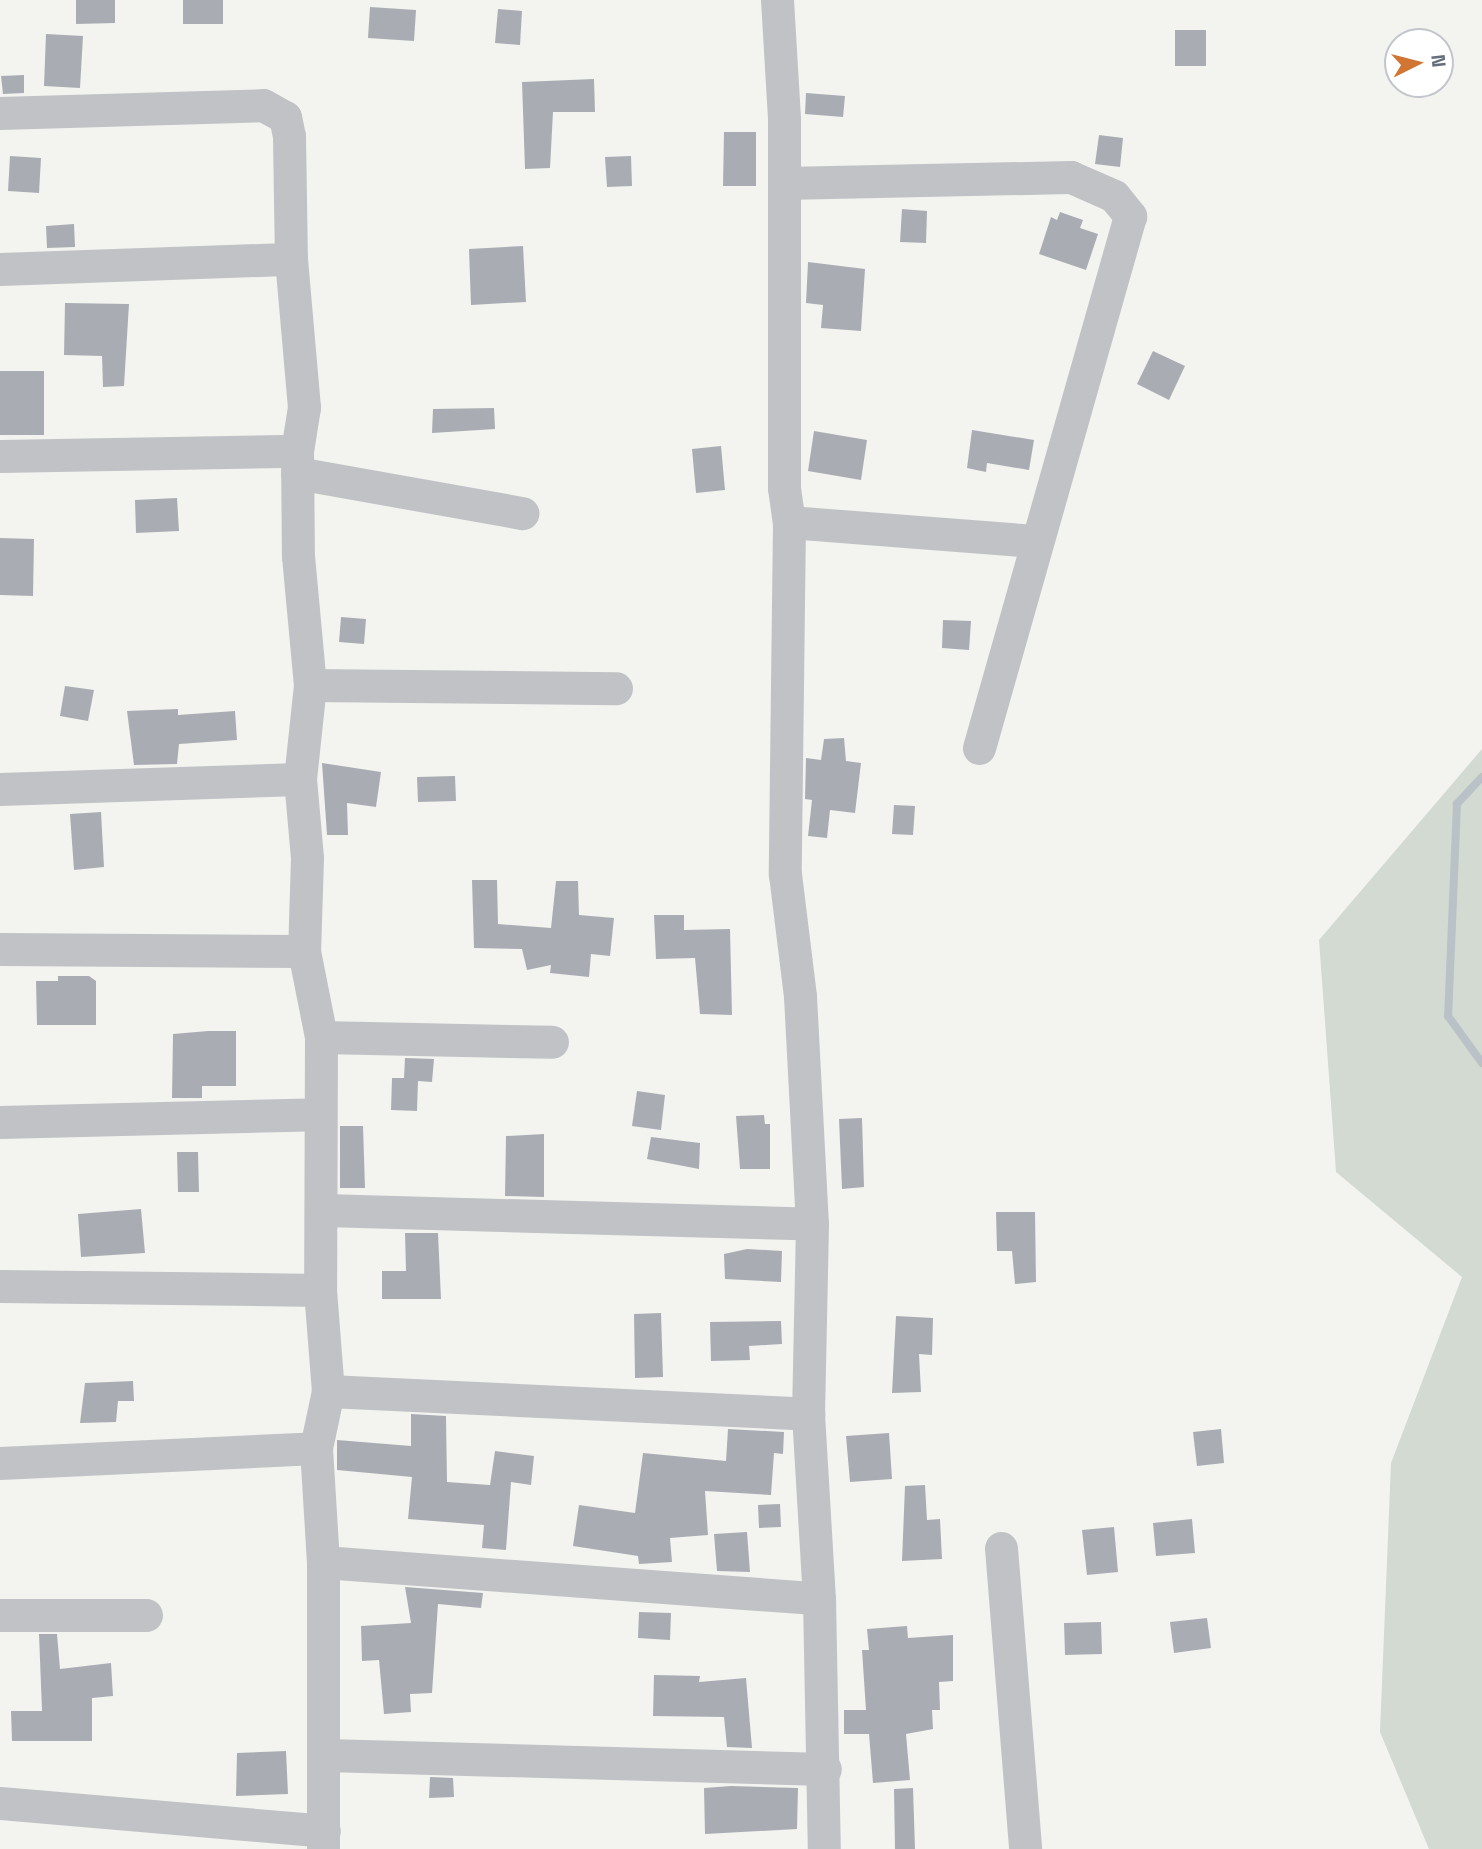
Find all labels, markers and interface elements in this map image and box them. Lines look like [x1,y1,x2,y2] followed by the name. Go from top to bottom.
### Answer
[1384,28,1454,98] north arrow
[1425,53,1451,69] text: N

